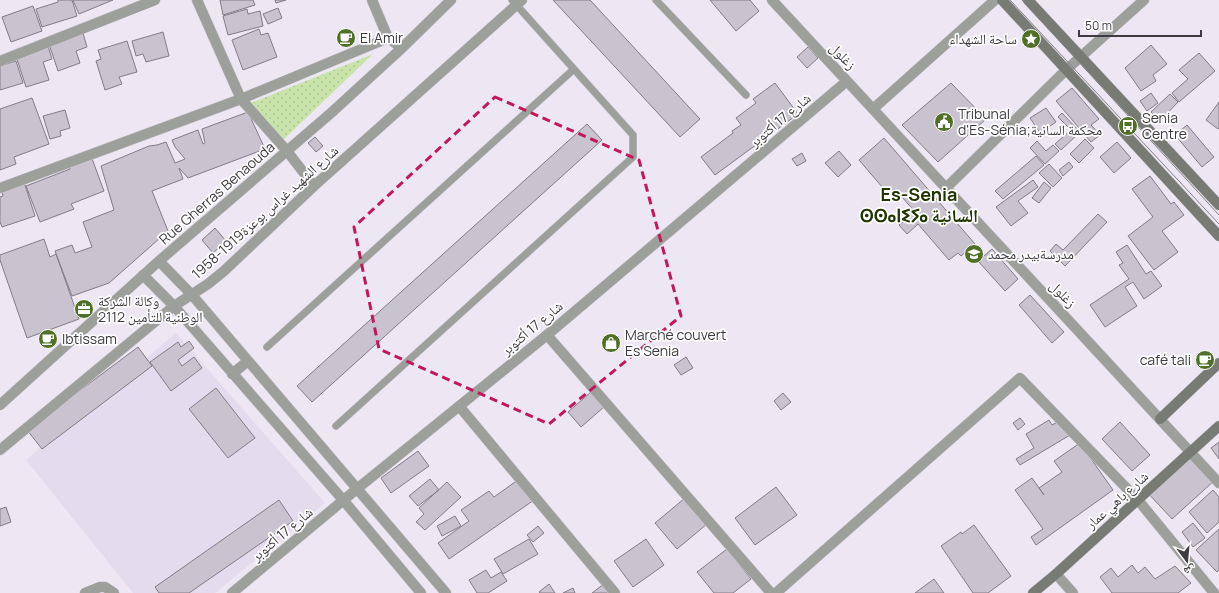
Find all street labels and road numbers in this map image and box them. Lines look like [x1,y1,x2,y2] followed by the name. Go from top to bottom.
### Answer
[826,38,861,73] street label: زغلول
[744,88,815,152] street label: شارع 17 أكتوبر
[155,137,279,248] street label: Rue Gherras Benaouda
[187,141,343,283] street label: شارع الشهيد غراس بوعزة1919-1958
[1046,276,1081,311] street label: زغلول
[496,296,567,360] street label: شارع 17 أكتوبر
[1081,466,1154,535] street label: شارع باهي عمار
[246,502,317,566] street label: شارع 17 أكتوبر

